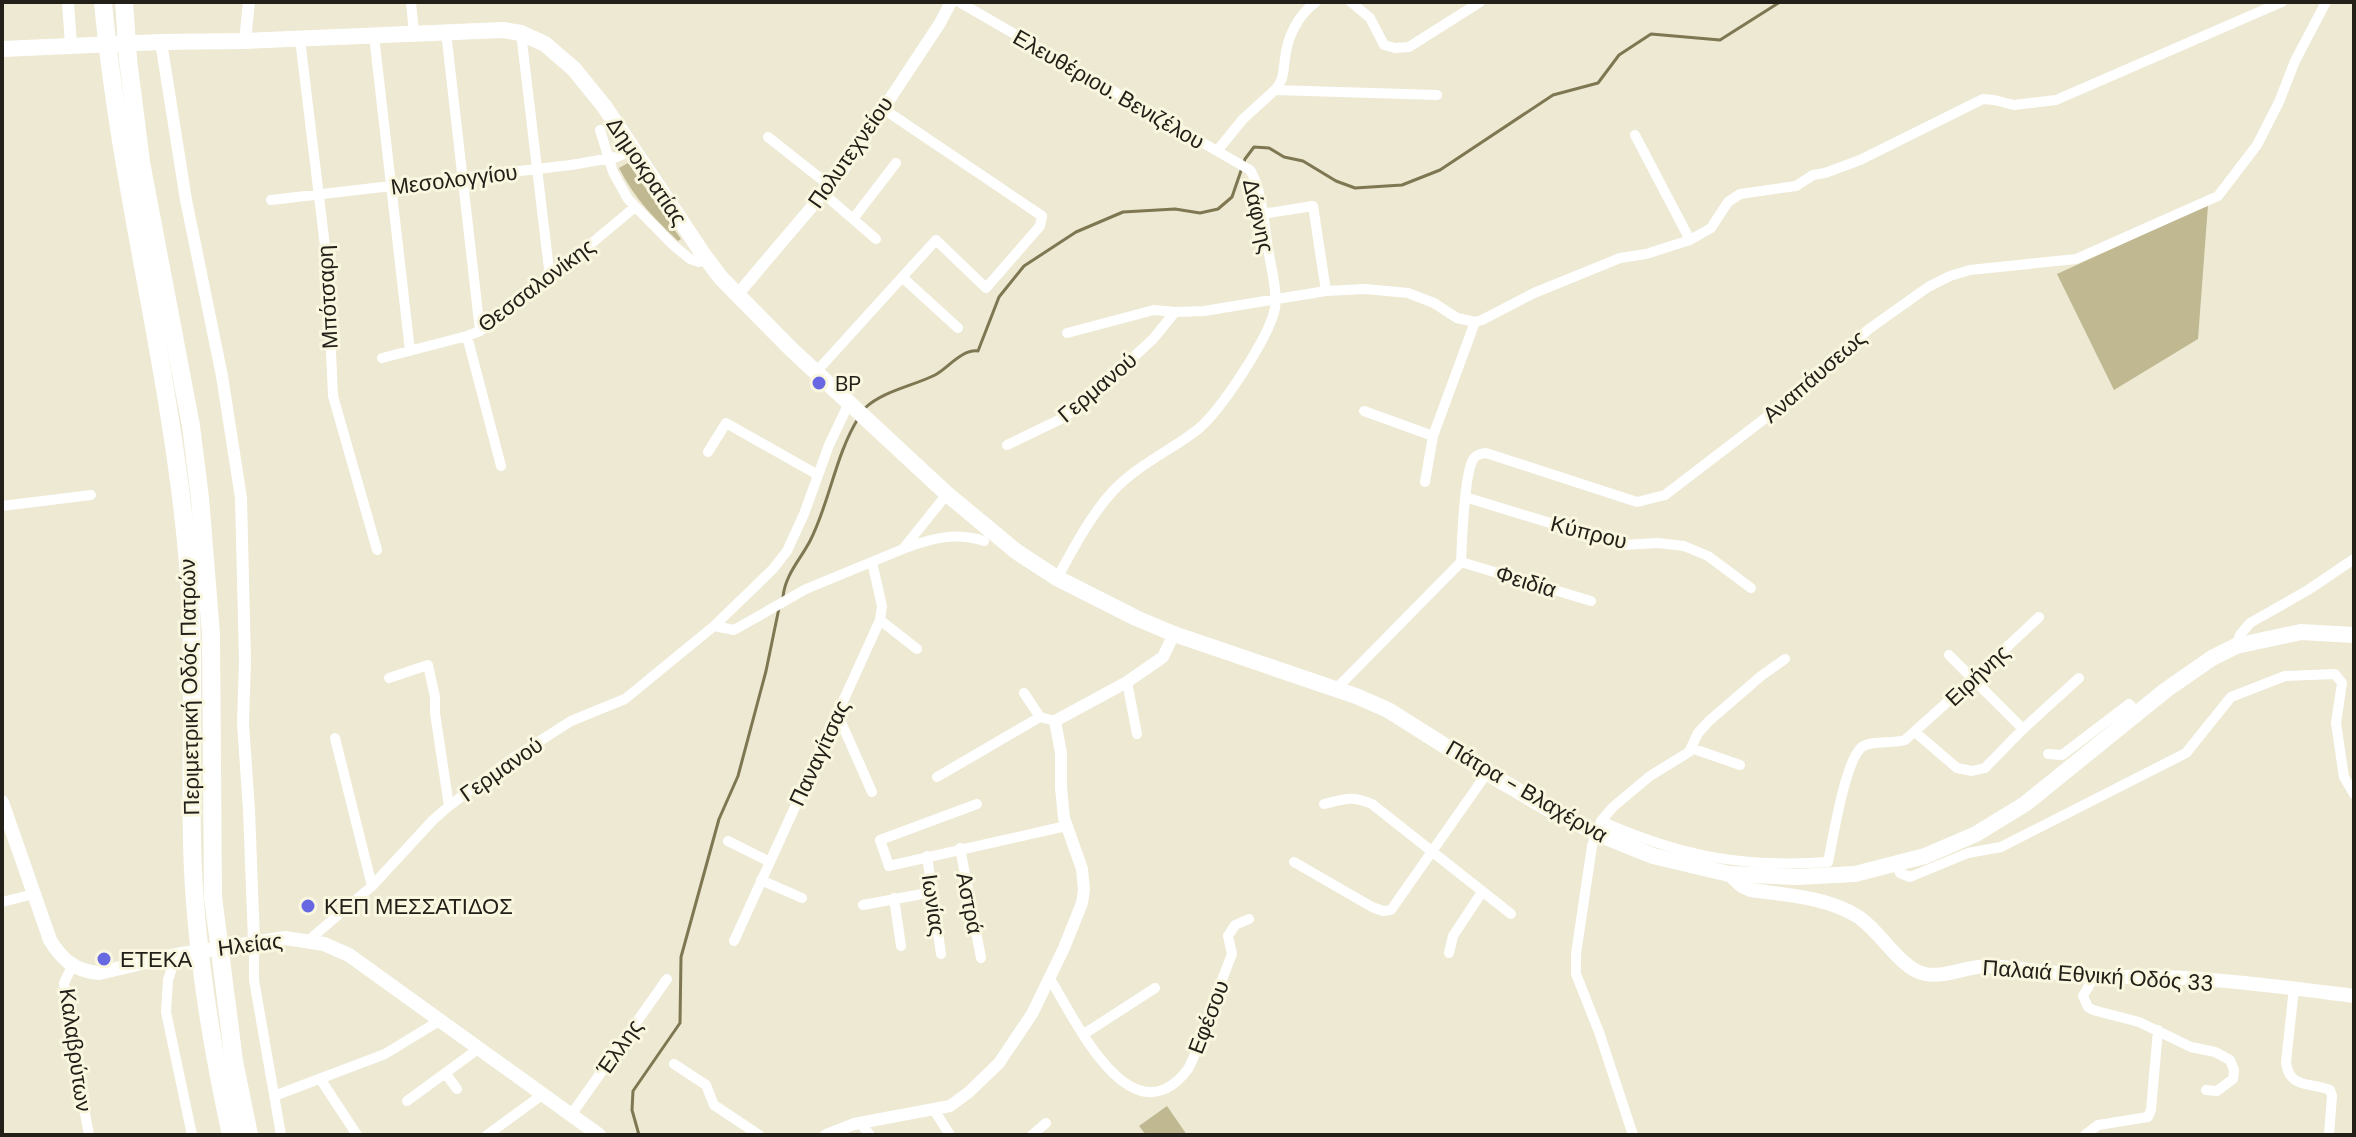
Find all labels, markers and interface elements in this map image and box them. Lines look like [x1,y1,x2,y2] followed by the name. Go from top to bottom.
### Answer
[1008,23,1210,156] street label: Ελευθέριου. Βενιζέλου
[801,91,900,214] street label: Πολυτεχνείου
[600,111,694,231] street label: Δημοκρατίας
[389,157,519,202] street label: Μεσολογγίου
[1236,176,1281,256] street label: Δάφνης
[472,232,601,339] street label: Θεσσαλονίκης
[310,244,345,350] street label: Μπότσαρη
[1756,323,1872,429] street label: Αναπάυσεως
[1052,346,1143,429] street label: Γερμανού
[835,369,861,398] place label: BP
[810,374,828,392] marker: BP
[1548,509,1630,556] street label: Κύπρου
[173,558,206,816] street label: Περιμετρική Οδός Πατρών
[1492,559,1560,605] street label: Φειδία
[1939,638,2016,713] street label: Ειρήνης
[782,696,857,811] street label: Παναγίτσας
[454,730,549,809] street label: Γερμανού
[1441,733,1613,850] street label: Πάτρα - Βλαχέρνα
[949,870,990,937] street label: Αστρά
[915,872,952,938] street label: Ιωνίας
[324,892,513,921] place label: ΚΕΠ ΜΕΣΣΑΤΙΔΟΣ
[299,897,317,915] marker: ΚΕΠ ΜΕΣΣΑΤΙΔΟΣ
[216,926,284,963] street label: Ηλείας
[120,945,192,974] place label: ΕΤΕΚΑ
[95,950,113,968] marker: ΕΤΕΚΑ
[1982,953,2214,998] street label: Παλαιά Εθνική Οδός 33
[1181,976,1236,1058] street label: Εφέσου
[52,987,99,1114] street label: Καλαβρύτων
[589,1014,649,1082] street label: Έλλης

